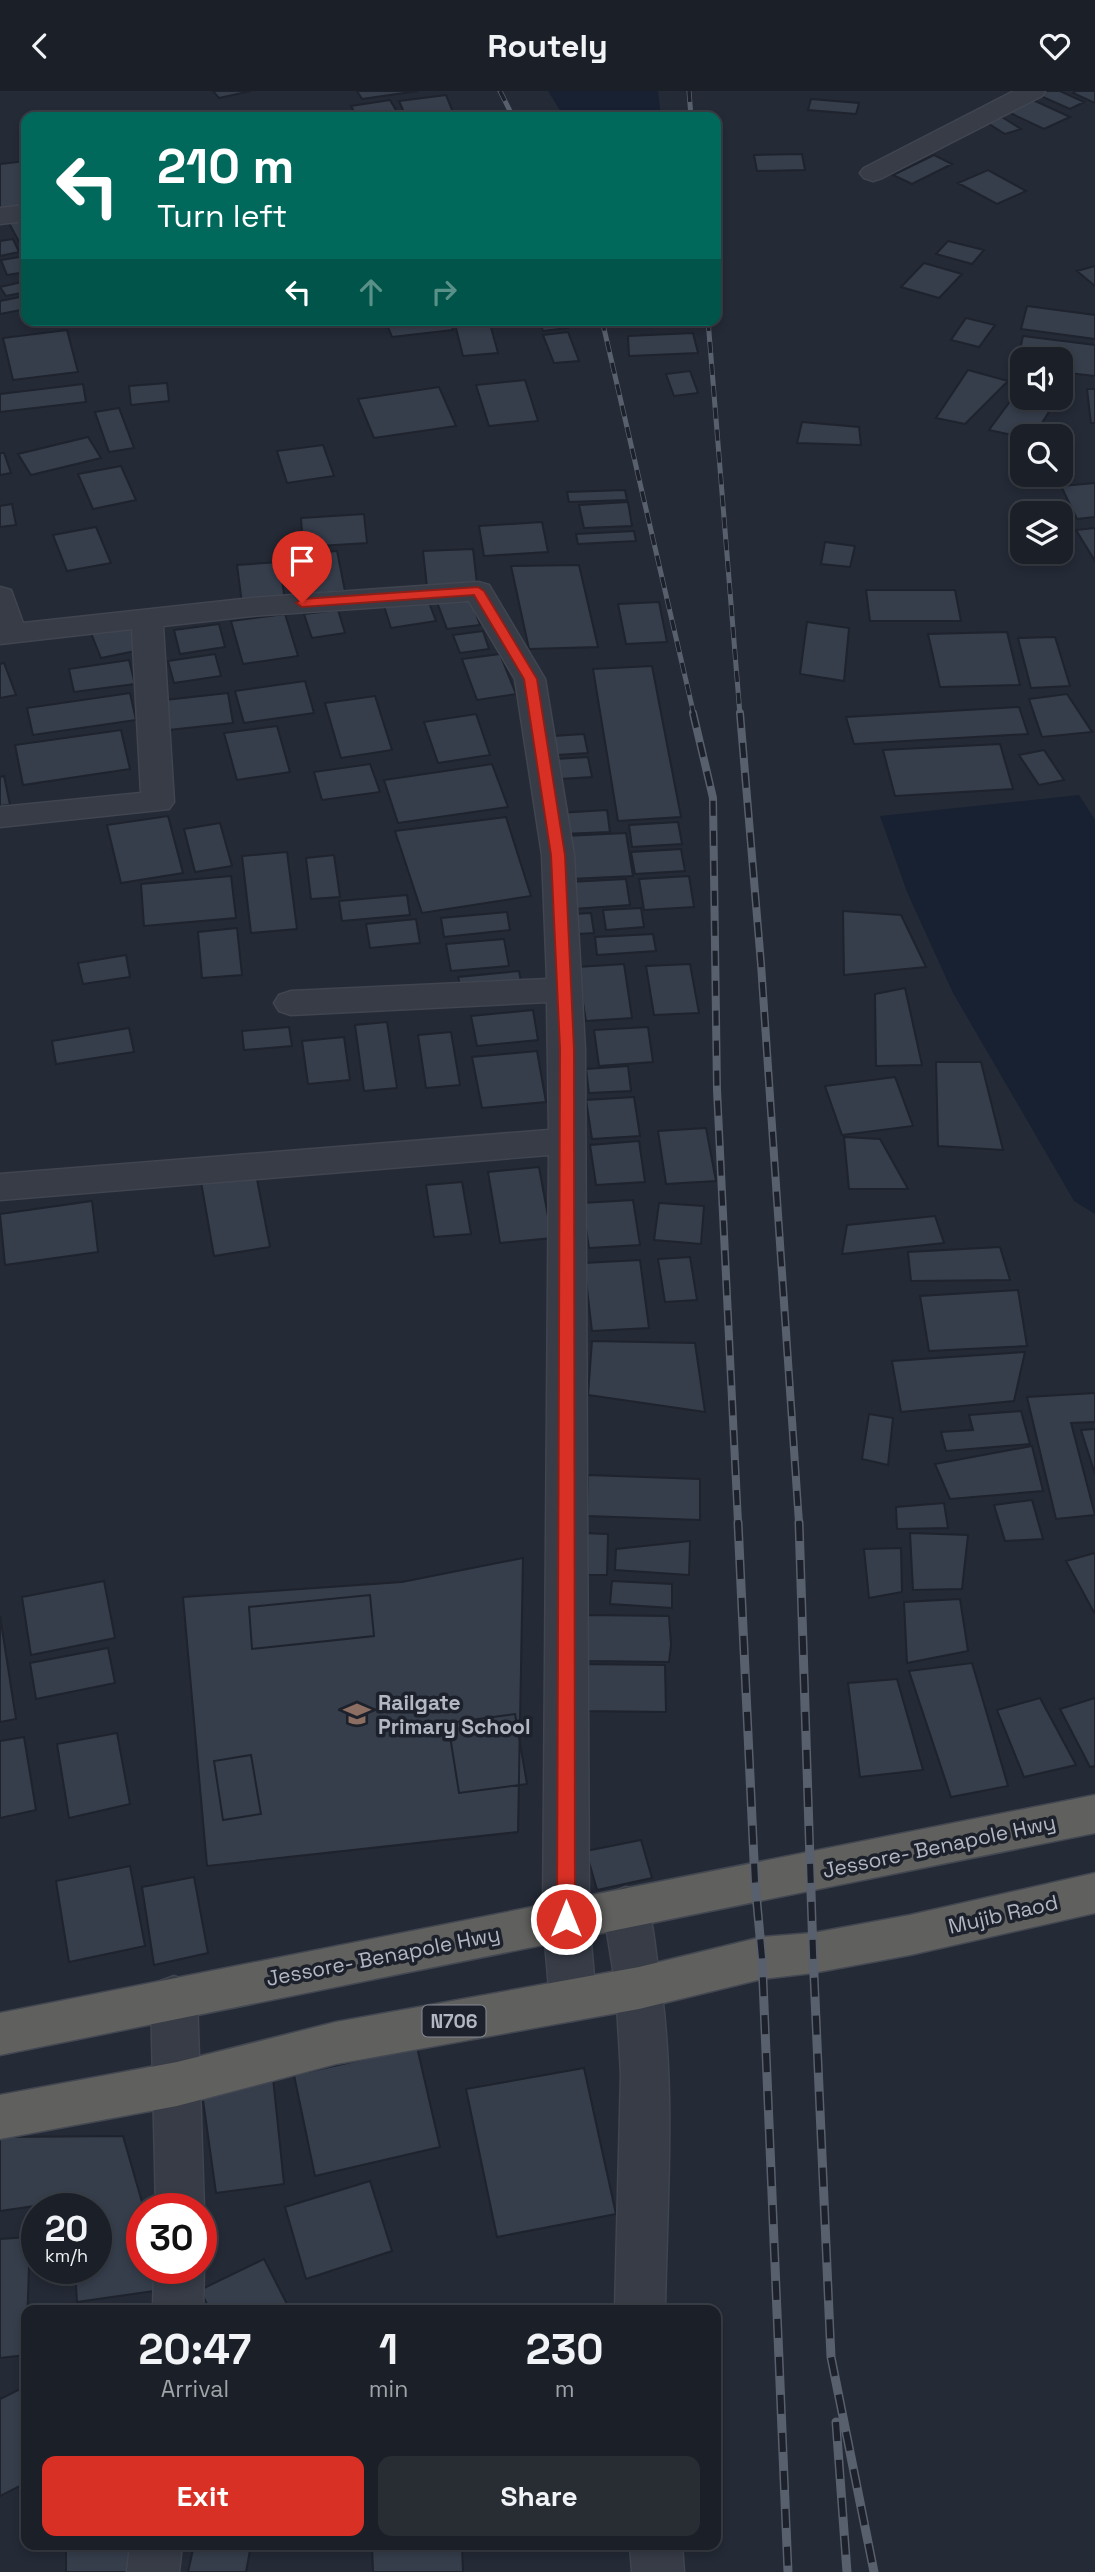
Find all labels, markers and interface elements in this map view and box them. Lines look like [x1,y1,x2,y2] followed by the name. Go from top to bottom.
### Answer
[487,26,608,66] text: Routely
[21,27,59,65] icon: back
[1036,27,1074,65] icon: heart
[157,135,294,197] text: 210 m
[42,140,133,231] icon: left
[157,196,287,236] text: Turn left
[279,273,317,311] icon: left
[352,273,390,311] icon: ahead
[425,273,463,311] icon: right
[1010,347,1073,564] map controls
[1010,347,1073,410] button: sound
[1010,424,1073,487] button: search
[1010,501,1073,564] button: layers
[272,531,332,603] pin
[283,542,321,580] icon: arrive
[378,1689,531,1740] place label: Railgate Primary School
[342,1699,372,1729] school or university icon: Railgate Primary School
[820,1808,1058,1884] street label: Jessore- Benapole Hwy
[529,1882,603,1956] position arrow
[945,1888,1061,1940] street label: Mujib Raod
[264,1920,502,1992] street label: Jessore- Benapole Hwy
[422,2005,486,2037] road number: N706
[126,2193,217,2284] speed limit sign: 30
[45,2207,88,2251] text: 20
[45,2244,88,2267] text: km/h
[138,2323,251,2376] text: 20:47
[379,2323,398,2376] text: 1
[526,2323,604,2376] text: 230
[161,2374,229,2404] text: Arrival
[369,2374,408,2404] text: min
[555,2374,575,2404] text: m
[42,2456,364,2536] button: Exit
[378,2456,700,2536] button: Share

